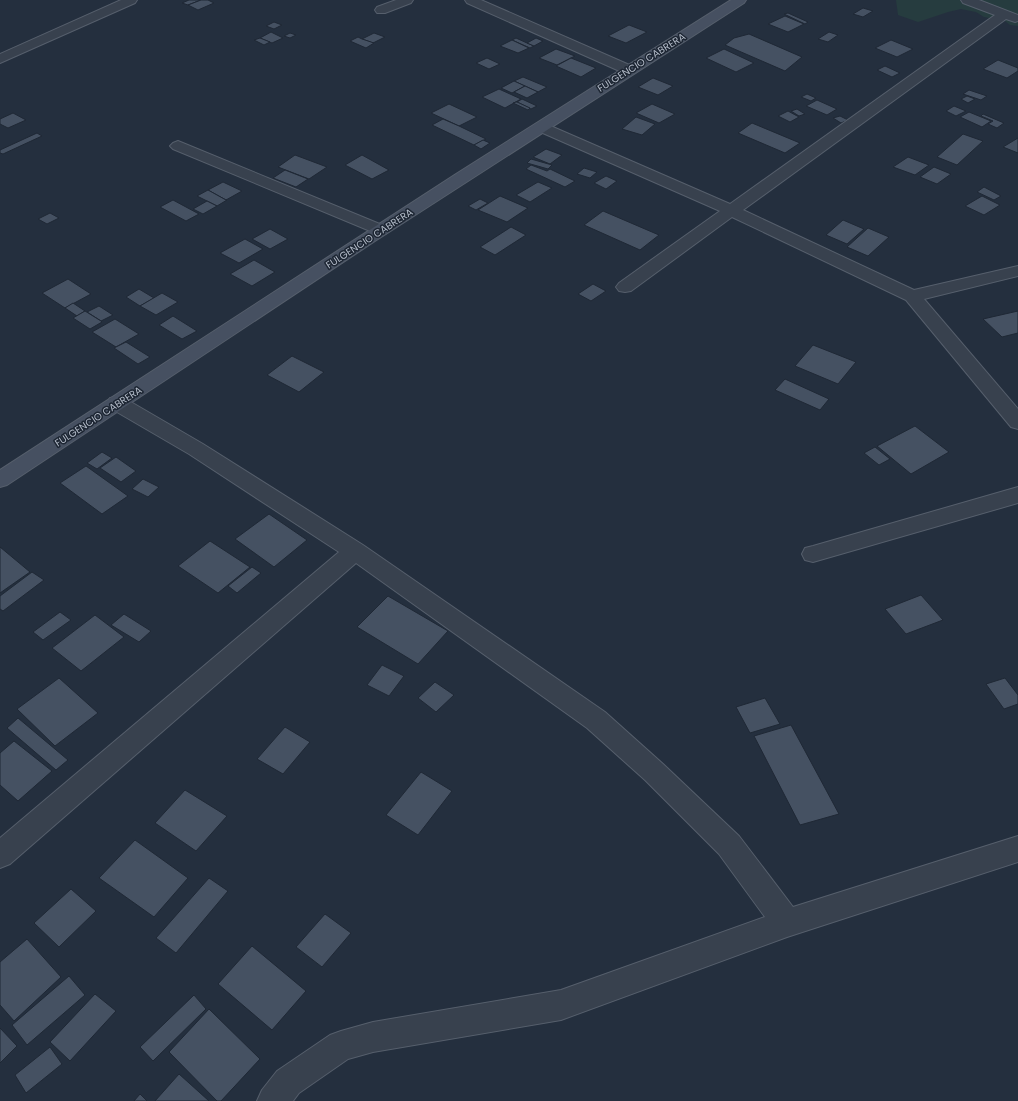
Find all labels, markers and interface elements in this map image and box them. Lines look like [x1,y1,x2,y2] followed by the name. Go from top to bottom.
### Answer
[594,29,688,96] street label: FULGENCIO CABRERA
[323,204,416,272] street label: FULGENCIO CABRERA
[52,382,145,450] street label: FULGENCIO CABRERA

